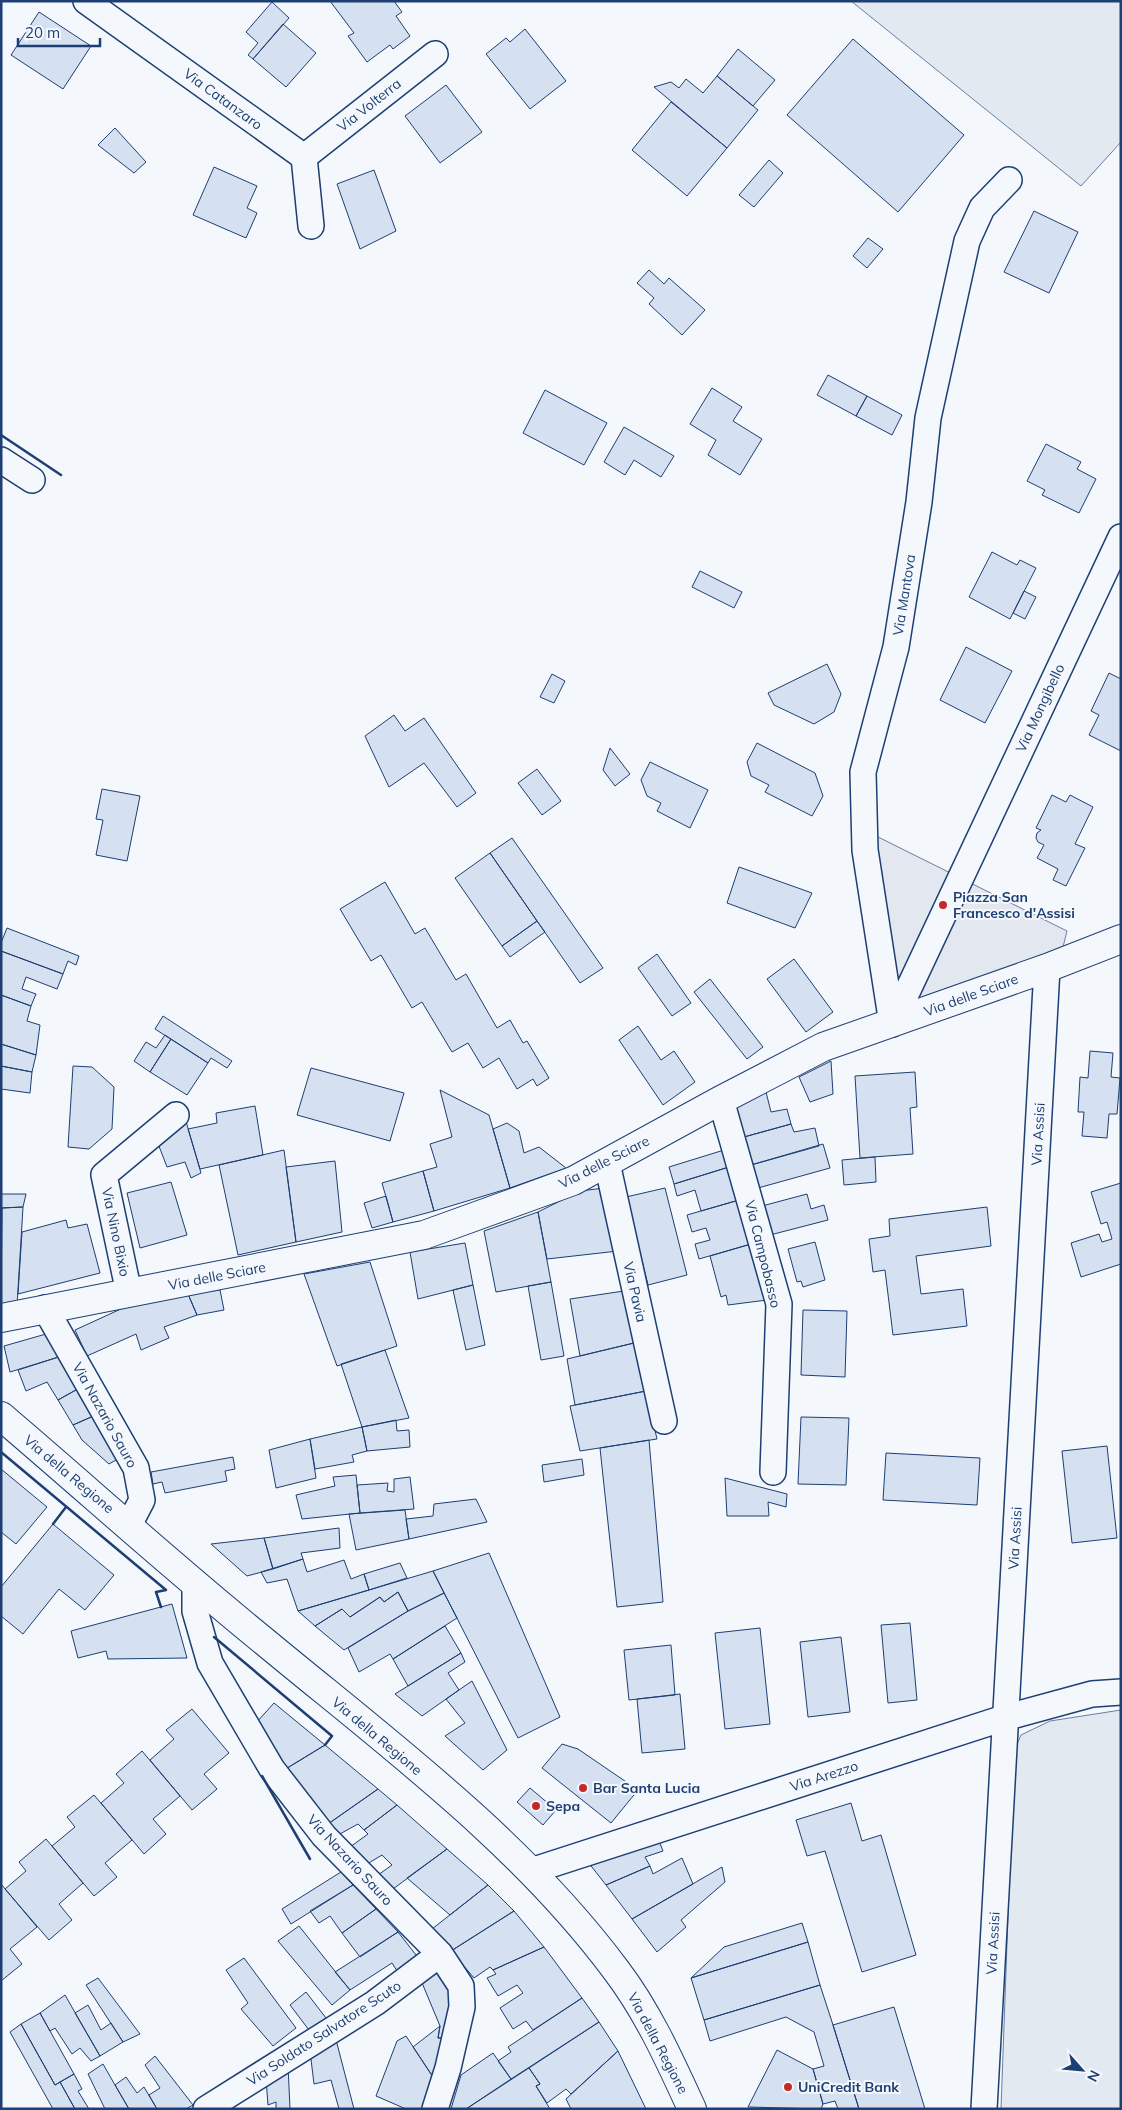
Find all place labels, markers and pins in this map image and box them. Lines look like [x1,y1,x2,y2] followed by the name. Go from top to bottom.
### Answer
[953,888,1075,922] place label: Piazza San Francesco d'Assisi
[937,899,949,911] marker: Piazza San Francesco d'Assisi
[593,1779,700,1797] place label: Bar Santa Lucia
[577,1782,589,1794] marker: Bar Santa Lucia
[546,1797,580,1815] place label: Sepa
[530,1800,542,1812] marker: Sepa
[798,2078,899,2096] place label: UniCredit Bank
[782,2081,794,2093] marker: UniCredit Bank

